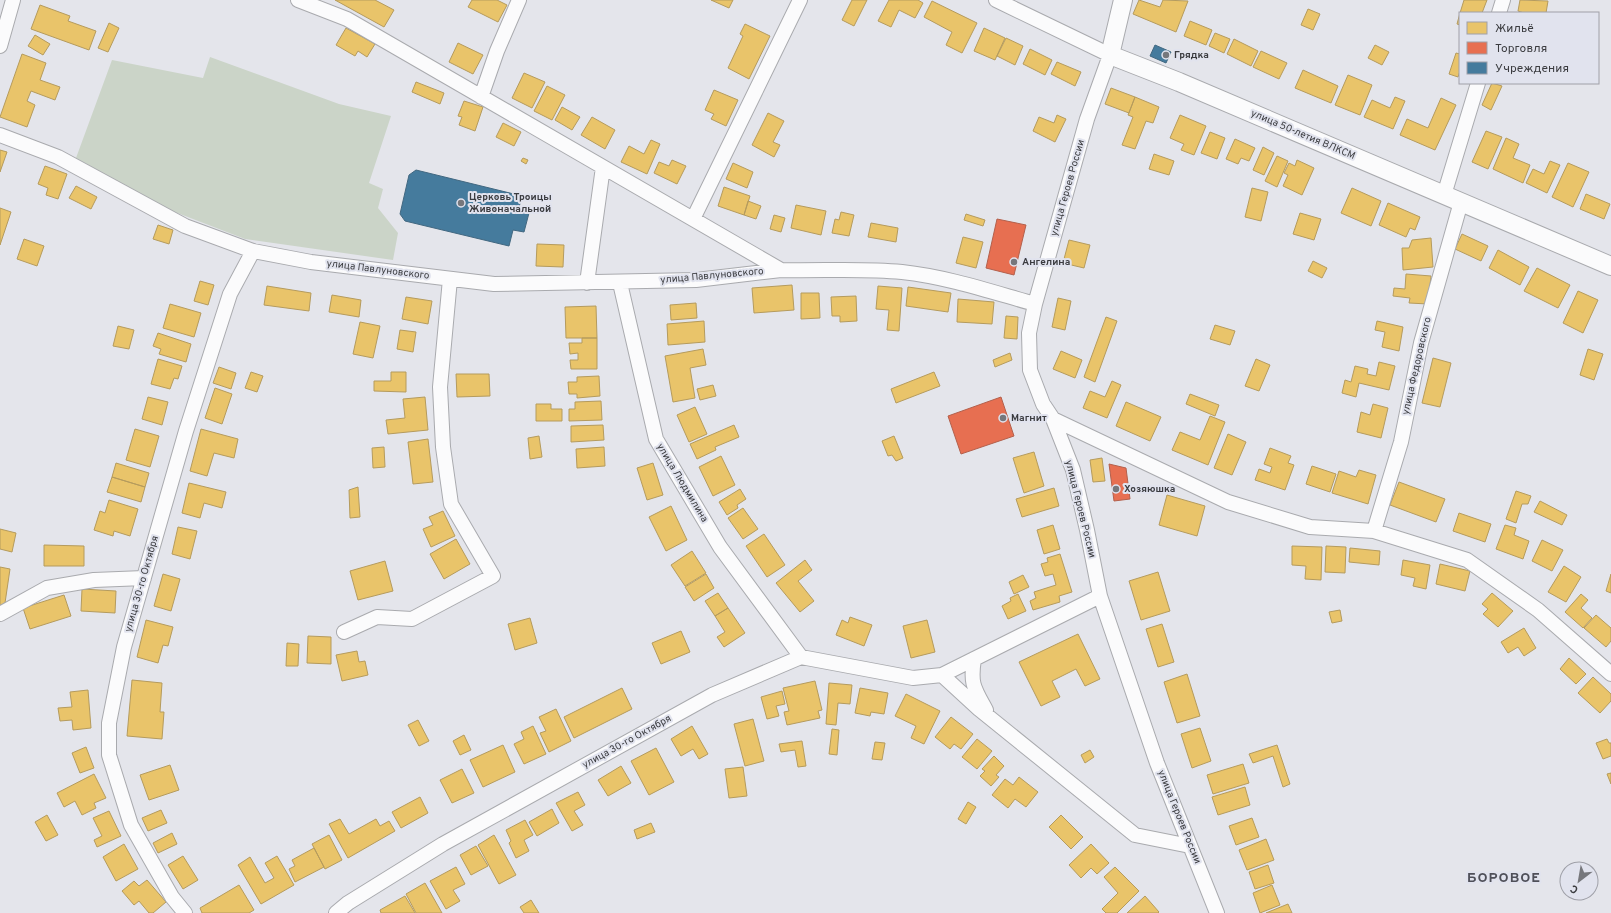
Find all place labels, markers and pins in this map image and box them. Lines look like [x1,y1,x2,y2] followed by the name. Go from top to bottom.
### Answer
[1174,49,1209,62] place label: Грядка
[1161,50,1171,60] marker: Грядка
[469,191,552,216] place label: Церковь Троицы Живоначальной
[456,198,466,208] marker: Церковь Троицы Живоначальной
[1022,256,1070,269] place label: Ангелина
[1009,257,1019,267] marker: Ангелина
[1011,412,1047,425] place label: Магнит
[998,413,1008,423] marker: Магнит
[1124,483,1175,496] place label: Хозяюшка
[1111,484,1121,494] marker: Хозяюшка

